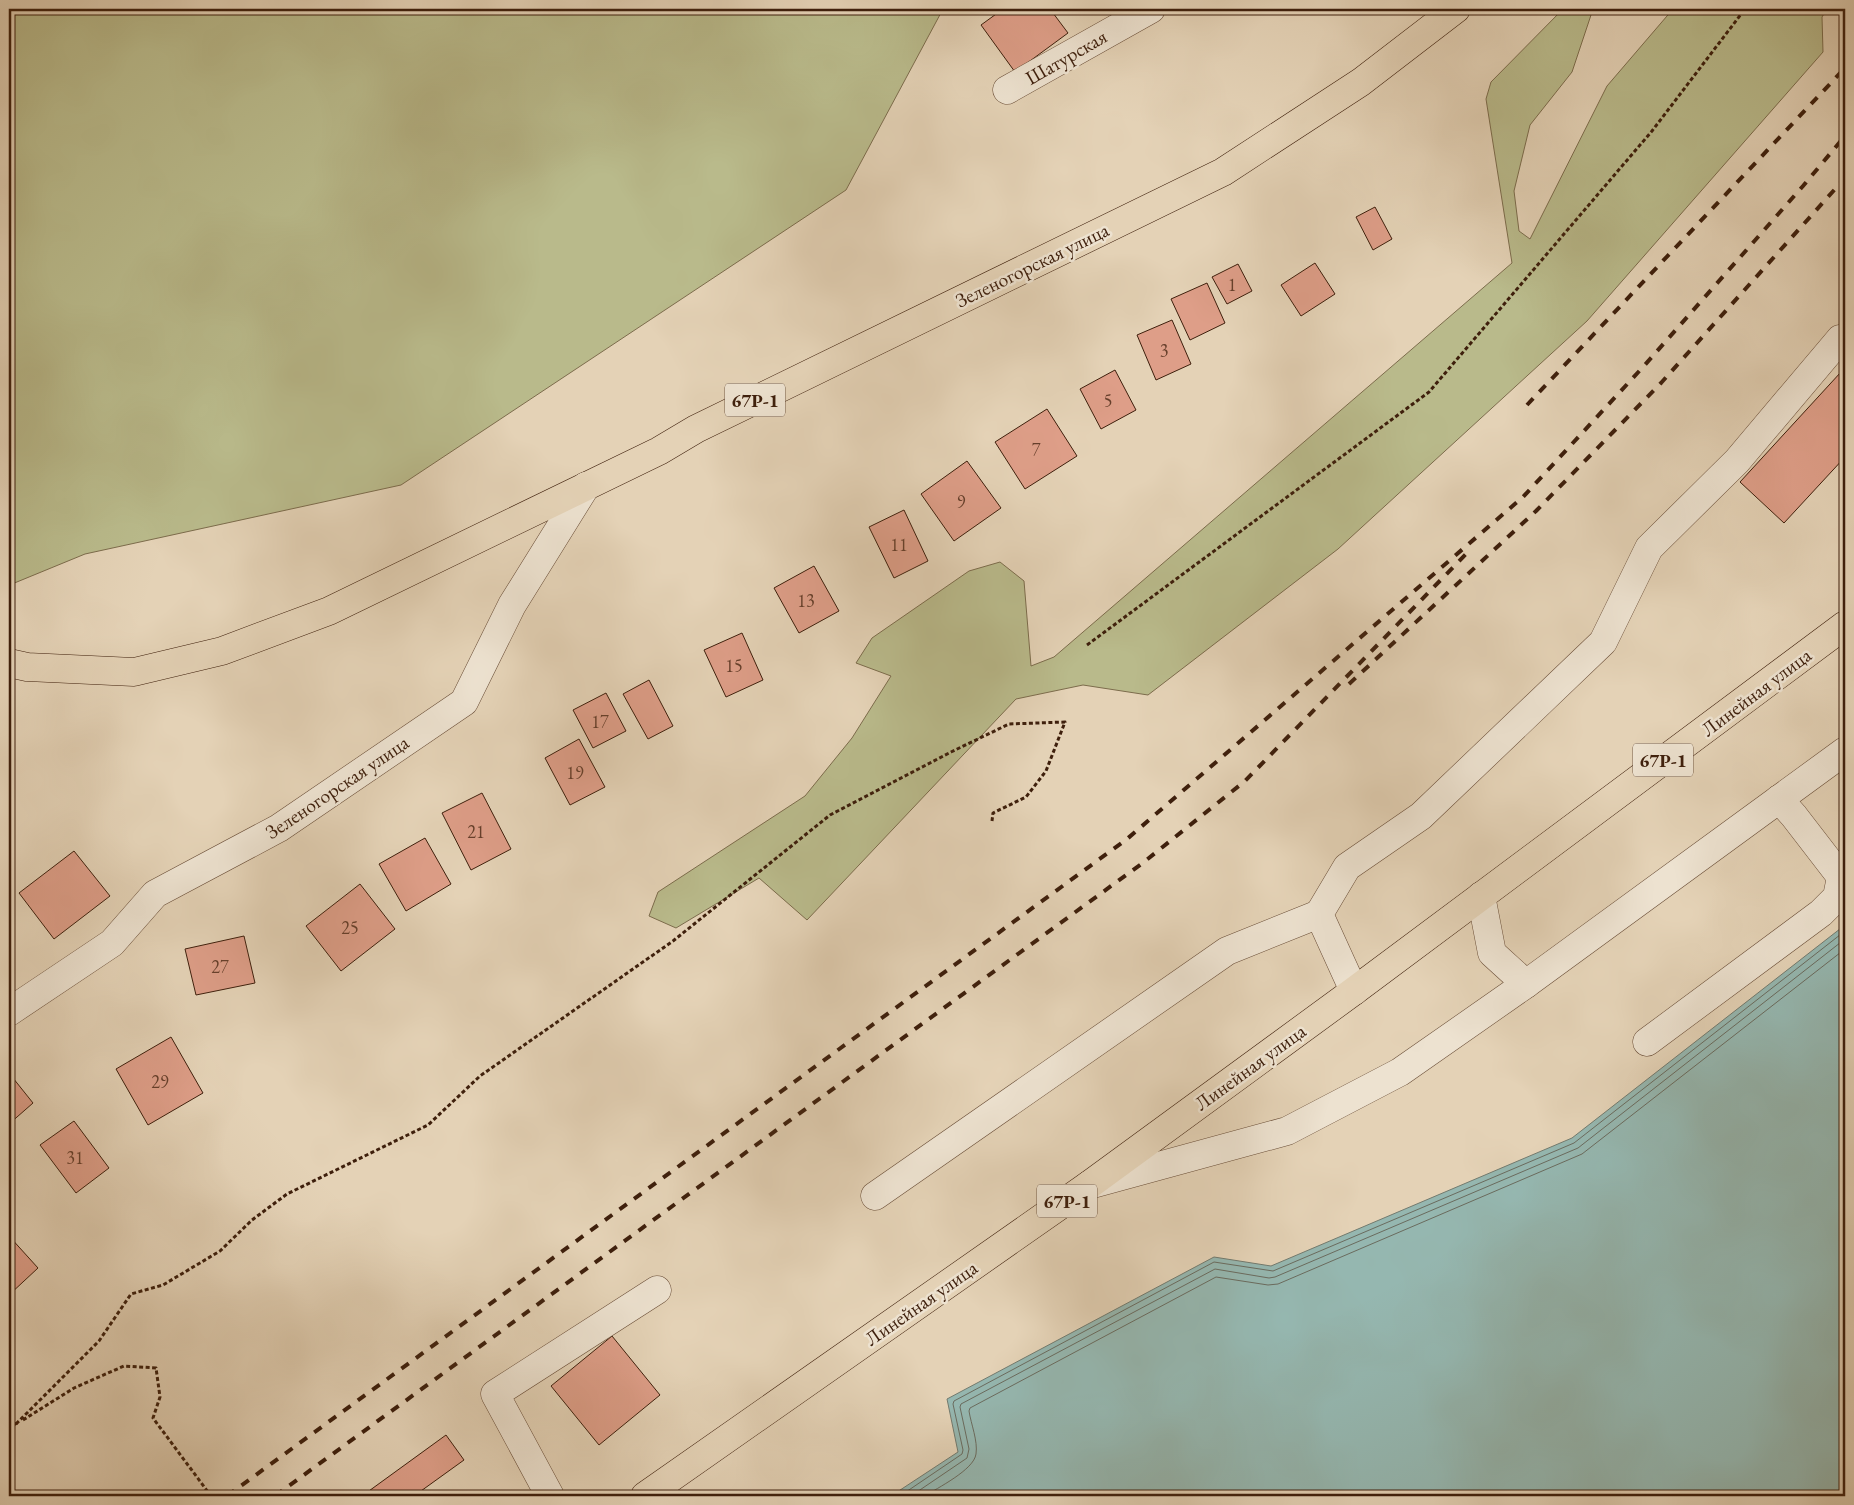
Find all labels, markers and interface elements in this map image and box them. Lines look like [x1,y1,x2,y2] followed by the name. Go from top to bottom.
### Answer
[1021,23,1112,91] street label: Шатурская
[951,217,1113,313] street label: Зеленогорская улица
[1228,273,1236,296] house number: 1
[1160,339,1168,362] house number: 3
[725,384,785,416] road number: 67Р-1
[1104,389,1112,412] house number: 5
[1032,438,1041,461] house number: 7
[957,490,966,513] house number: 9
[890,533,908,556] house number: 11
[797,589,815,612] house number: 13
[1696,642,1816,742] street label: Линейная улица
[725,654,743,677] house number: 15
[591,710,609,733] house number: 17
[260,729,414,845] street label: Зеленогорская улица
[1633,744,1693,776] road number: 67Р-1
[566,761,584,784] house number: 19
[467,820,485,843] house number: 21
[341,916,359,939] house number: 25
[211,955,229,978] house number: 27
[1189,1018,1311,1116] street label: Линейная улица
[151,1070,169,1093] house number: 29
[66,1146,84,1169] house number: 31
[1037,1184,1097,1218] road number: 67Р-1
[860,1255,982,1351] street label: Линейная улица

